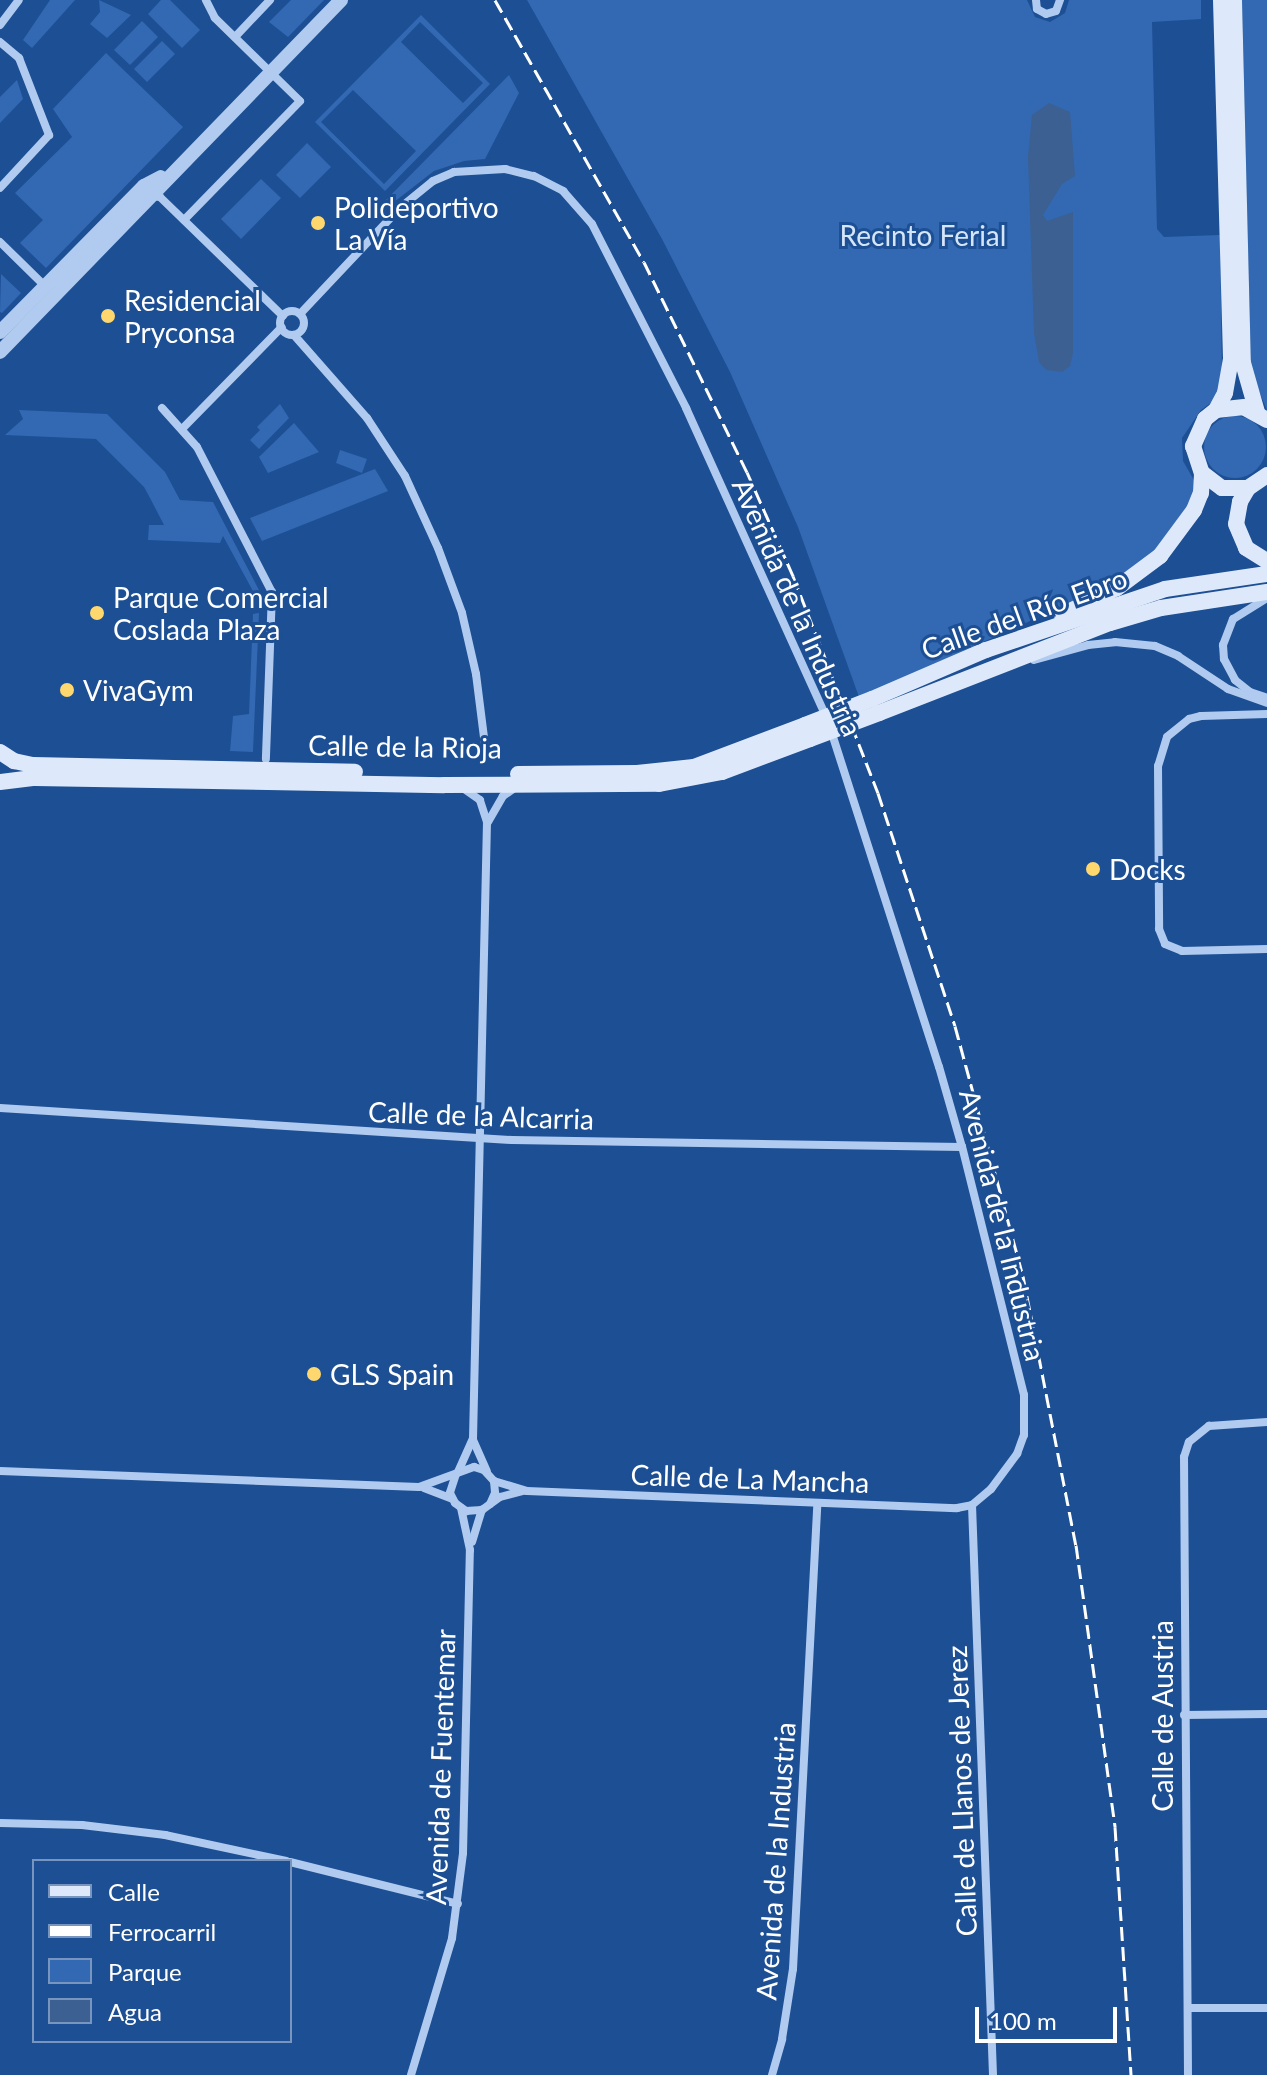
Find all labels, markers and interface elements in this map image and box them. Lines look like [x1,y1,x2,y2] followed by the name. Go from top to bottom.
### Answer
[334,190,499,256] place label: Polideportivo La Vía
[309,214,327,232] marker: Polideportivo La Vía
[840,218,1006,252] park label: Recinto Ferial
[124,283,261,349] place label: Residencial Pryconsa
[99,307,117,325] marker: Residencial Pryconsa
[726,473,870,741] street label: Avenida de la Industria
[917,560,1131,666] street label: Calle del Río Ebro
[113,580,329,646] place label: Parque Comercial Coslada Plaza
[88,604,106,622] marker: Parque Comercial Coslada Plaza
[83,673,194,707] place label: VivaGym
[58,681,76,699] marker: VivaGym
[308,728,502,764] street label: Calle de la Rioja
[1109,852,1186,886] place label: Docks
[1084,860,1102,878] marker: Docks
[953,1086,1053,1364] street label: Avenida de la Industria
[367,1094,595,1136] street label: Calle de la Alcarria
[330,1357,454,1391] place label: GLS Spain
[305,1365,323,1383] marker: GLS Spain
[630,1457,870,1499] street label: Calle de La Mancha
[1145,1620,1179,1812] street label: Calle de Austria
[418,1629,462,1905] street label: Avenida de Fuentemar
[939,1645,983,1937] street label: Calle de Llanos de Jerez
[749,1721,801,2001] street label: Avenida de la Industria
[32,1859,292,2043] legend
[108,1877,160,1906] text: Calle
[108,1917,216,1946] text: Ferrocarril
[108,1957,182,1986] text: Parque
[979,1991,1121,2041] scale bar
[108,1997,162,2026] text: Agua
[989,2006,1057,2035] text: 100 m

